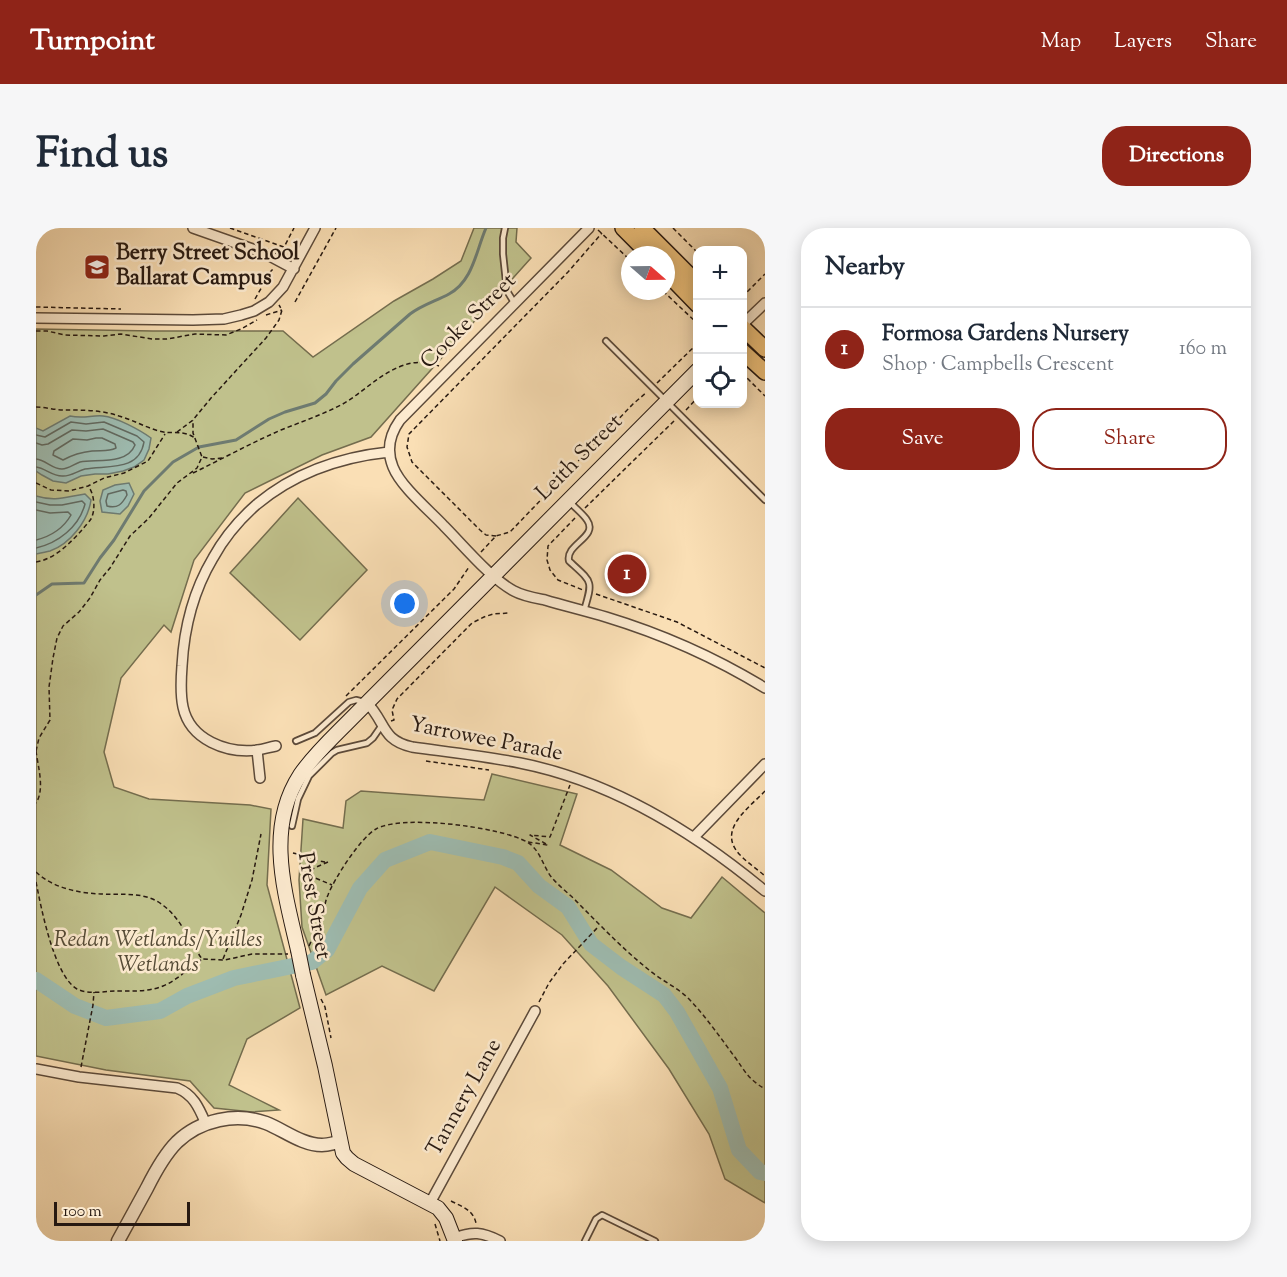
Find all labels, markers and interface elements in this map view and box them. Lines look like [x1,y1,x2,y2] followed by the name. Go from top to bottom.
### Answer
[30,22,155,62] text: Turnpoint
[1041,27,1081,57] text: Map
[1114,27,1172,57] text: Layers
[1205,27,1257,57] text: Share
[36,126,168,186] text: Find us
[1102,126,1251,186] button: Directions
[116,238,300,295] place label: Berry Street School Ballarat Campus
[621,246,675,300] north arrow
[693,246,747,408] map controls
[693,246,747,300] button: +
[825,249,905,286] text: Nearby
[82,252,112,282] school or university icon: Berry Street School Ballarat Campus
[414,266,525,377] street label: Cooke Street
[693,300,747,354] button: −
[882,319,1129,351] text: Formosa Gardens Nursery
[841,335,848,364] text: 1
[1179,335,1227,364] text: 160 m
[882,351,1114,380] text: Shop · Campbells Crescent
[693,354,747,408] button: locate
[529,407,631,509] street label: Leith Street
[825,408,1020,470] button: Save
[1032,408,1227,470] button: Share
[608,552,646,596] pin: 1
[390,589,419,618] your location
[407,709,565,771] street label: Yarrowee Parade
[288,850,338,963] street label: Prest Street
[54,925,262,982] park label: Redan Wetlands/Yuilles Wetlands
[419,1033,511,1163] street label: Tannery Lane
[54,1199,190,1226] scale bar
[63,1201,102,1224] text: 100 m

